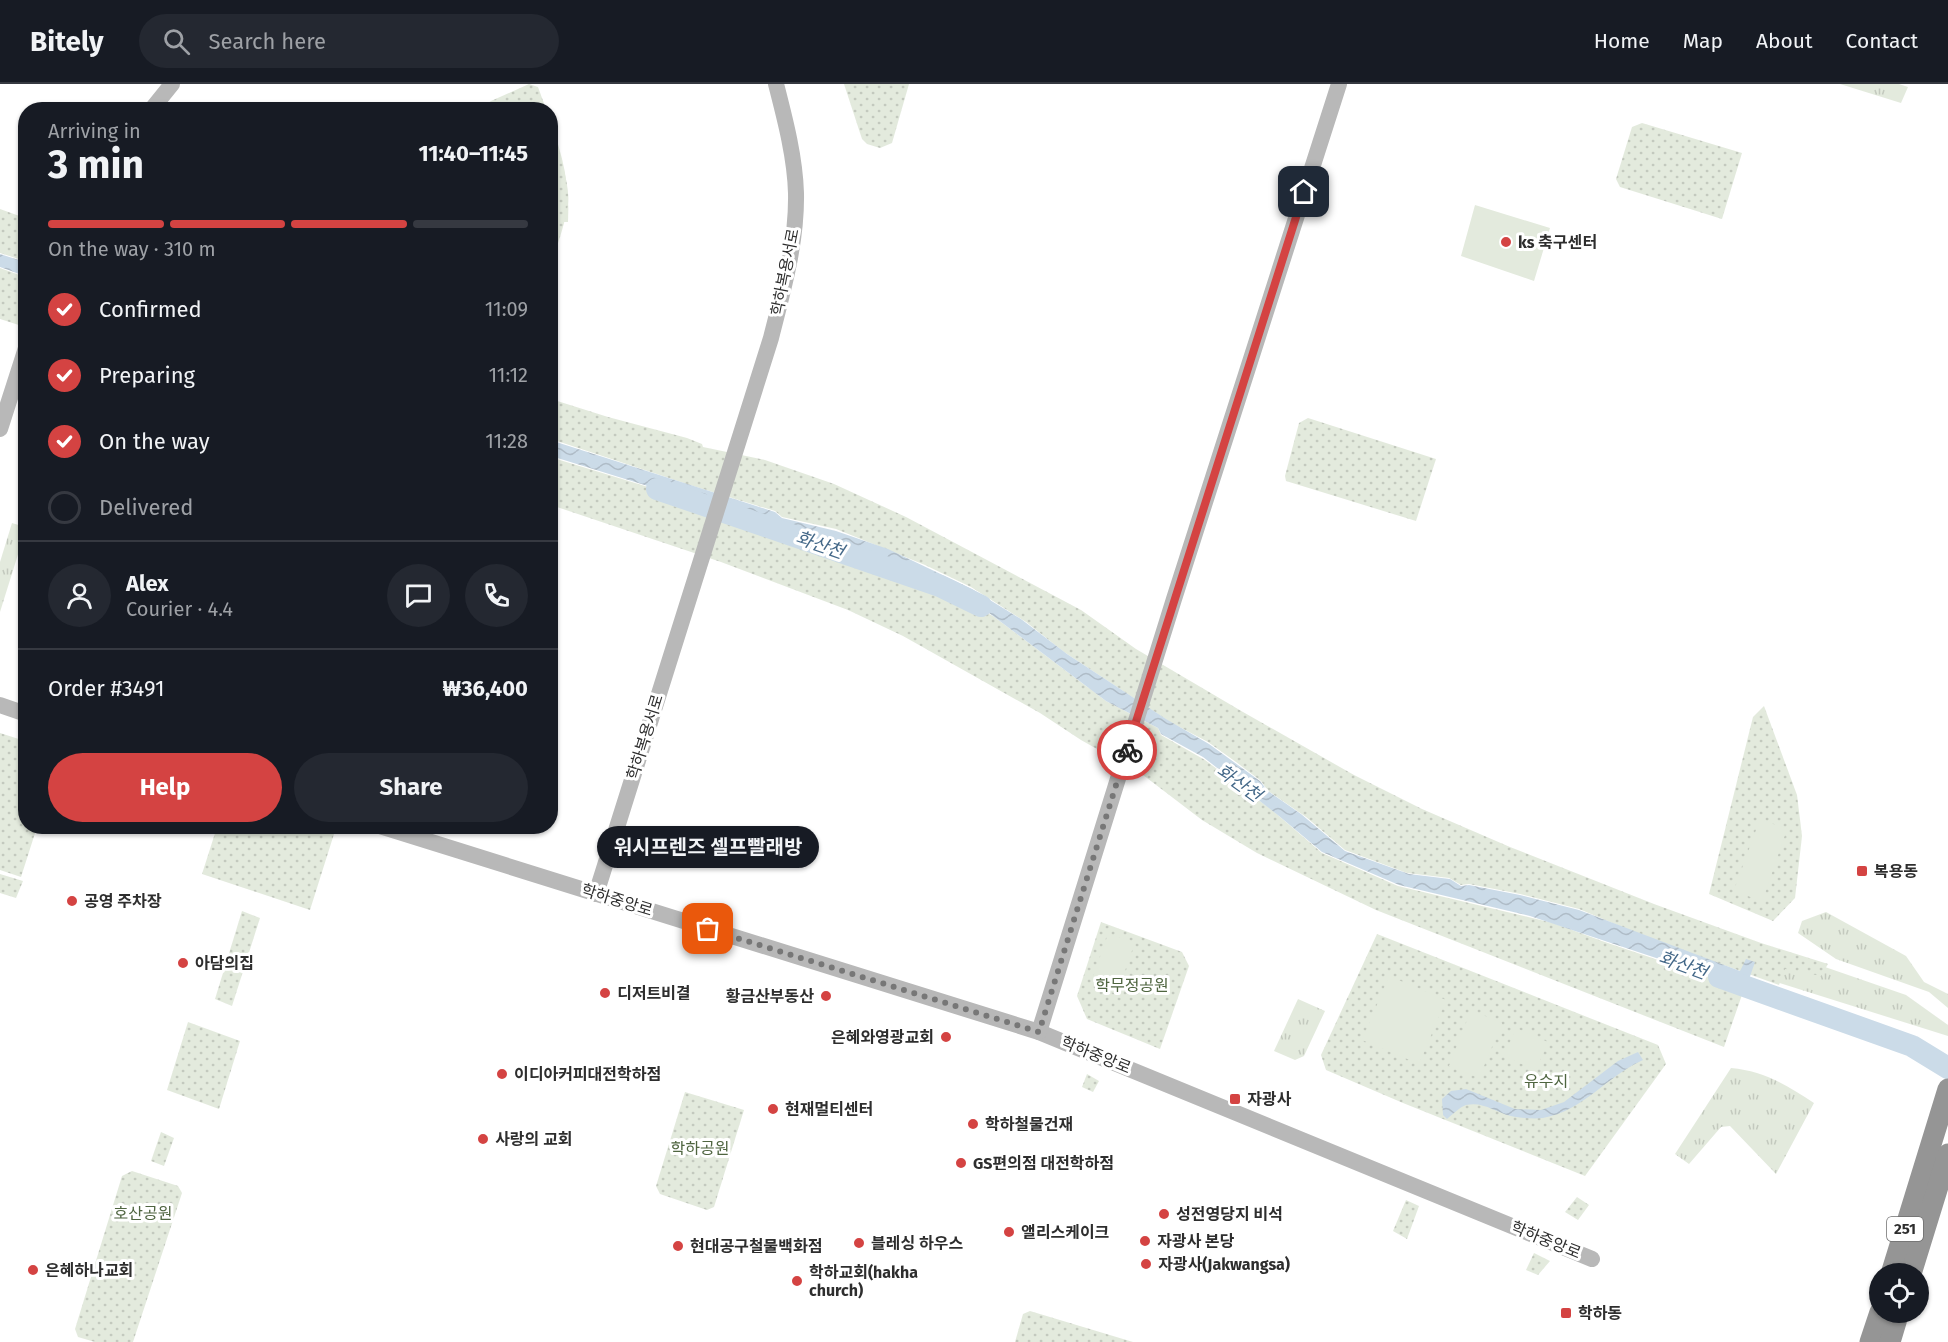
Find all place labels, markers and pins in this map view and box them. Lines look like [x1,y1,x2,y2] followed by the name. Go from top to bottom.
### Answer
[1278,166,1329,217] pin
[1518,233,1597,252] place label: ks 축구센터
[1499,235,1513,249] marker: ks 축구센터
[597,827,819,869] callout: 워시프렌즈 셀프빨래방
[1874,862,1918,881] place label: 복용동
[1855,864,1869,878] marker: 복용동
[84,892,162,911] place label: 공영 주차장
[65,894,79,908] marker: 공영 주차장
[682,903,733,954] pin
[195,954,254,973] place label: 아담의집
[176,956,190,970] marker: 아담의집
[617,984,691,1003] place label: 디저트비결
[598,986,612,1000] marker: 디저트비결
[726,987,814,1006] place label: 황금산부동산
[819,989,833,1003] marker: 황금산부동산
[831,1028,934,1047] place label: 은혜와영광교회
[939,1030,953,1044] marker: 은혜와영광교회
[514,1065,661,1084] place label: 이디아커피대전학하점
[495,1067,509,1081] marker: 이디아커피대전학하점
[1247,1090,1291,1109] place label: 자광사
[1228,1092,1242,1106] marker: 자광사
[785,1100,873,1119] place label: 현재멀티센터
[766,1102,780,1116] marker: 현재멀티센터
[985,1115,1073,1134] place label: 학하철물건재
[966,1117,980,1131] marker: 학하철물건재
[495,1130,572,1149] place label: 사랑의 교회
[476,1132,490,1146] marker: 사랑의 교회
[973,1154,1114,1173] place label: GS편의점 대전학하점
[954,1156,968,1170] marker: GS편의점 대전학하점
[1176,1205,1283,1224] place label: 성전영당지 비석
[1157,1207,1171,1221] marker: 성전영당지 비석
[1021,1223,1110,1242] place label: 앨리스케이크
[1002,1225,1016,1239] marker: 앨리스케이크
[1157,1232,1235,1251] place label: 자광사 본당
[871,1234,963,1253] place label: 블레싱 하우스
[1138,1234,1152,1248] marker: 자광사 본당
[852,1236,866,1250] marker: 블레싱 하우스
[690,1237,822,1256] place label: 현대공구철물백화점
[671,1239,685,1253] marker: 현대공구철물백화점
[1158,1255,1290,1274] place label: 자광사(Jakwangsa)
[1139,1257,1153,1271] marker: 자광사(Jakwangsa)
[45,1261,133,1280] place label: 은혜하나교회
[26,1263,40,1277] marker: 은혜하나교회
[809,1263,918,1300] place label: 학하교회(hakha church)
[790,1274,804,1288] marker: 학하교회(hakha church)
[1578,1304,1622,1323] place label: 학하동
[1559,1306,1573,1320] marker: 학하동

